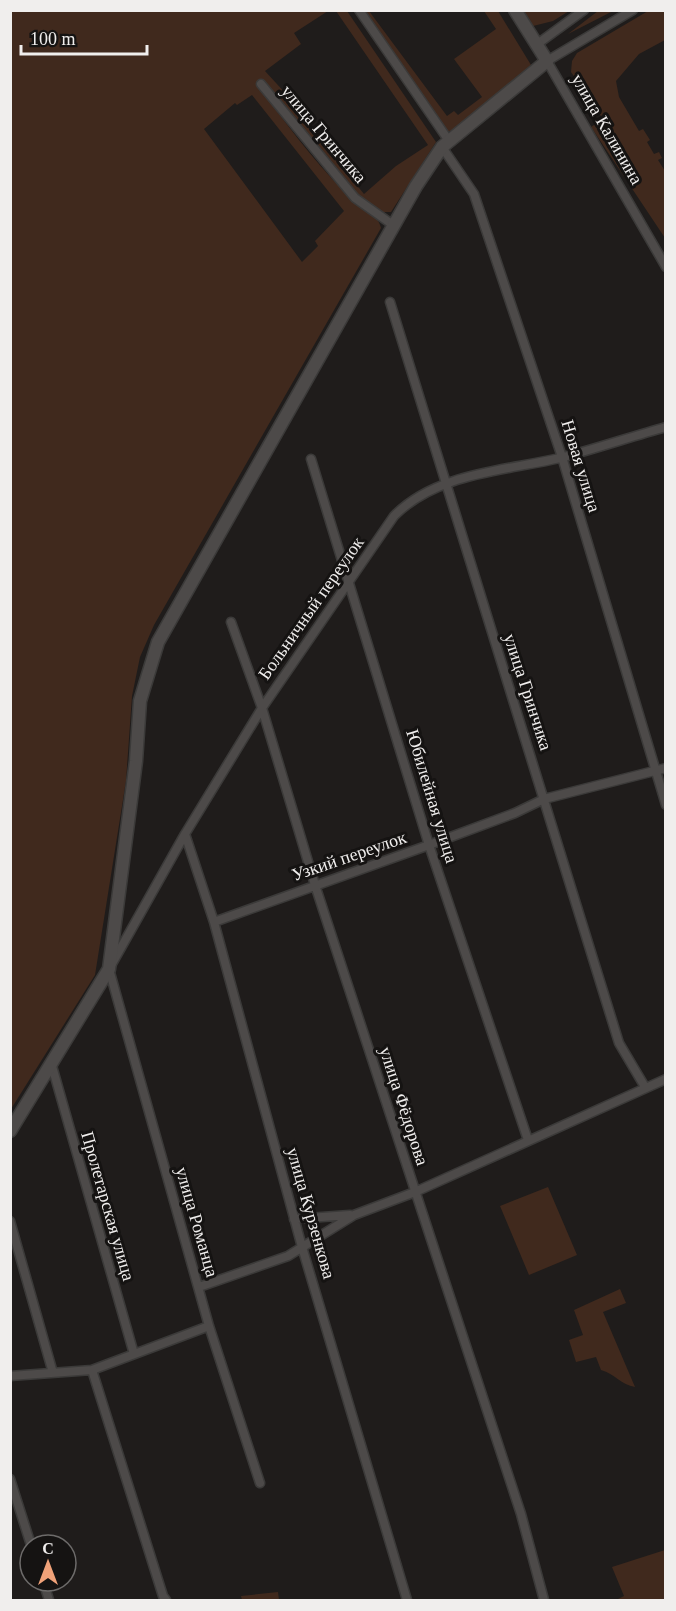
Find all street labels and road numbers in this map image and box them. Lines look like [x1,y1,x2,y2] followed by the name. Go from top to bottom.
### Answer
[567,70,647,188] street label: улица Калинина
[277,81,371,187] street label: улица Гринчика
[557,417,605,515] street label: Новая улица
[254,533,368,683] street label: Больничный переулок
[500,631,556,753] street label: улица Гринчика
[402,727,462,865] street label: Юбилейная улица
[289,827,409,885] street label: Узкий переулок
[375,1044,433,1168] street label: улица Фёдорова
[77,1129,139,1283] street label: Пролетарская улица
[283,1145,339,1281] street label: улица Курзенкова
[172,1165,222,1279] street label: улица Романца

